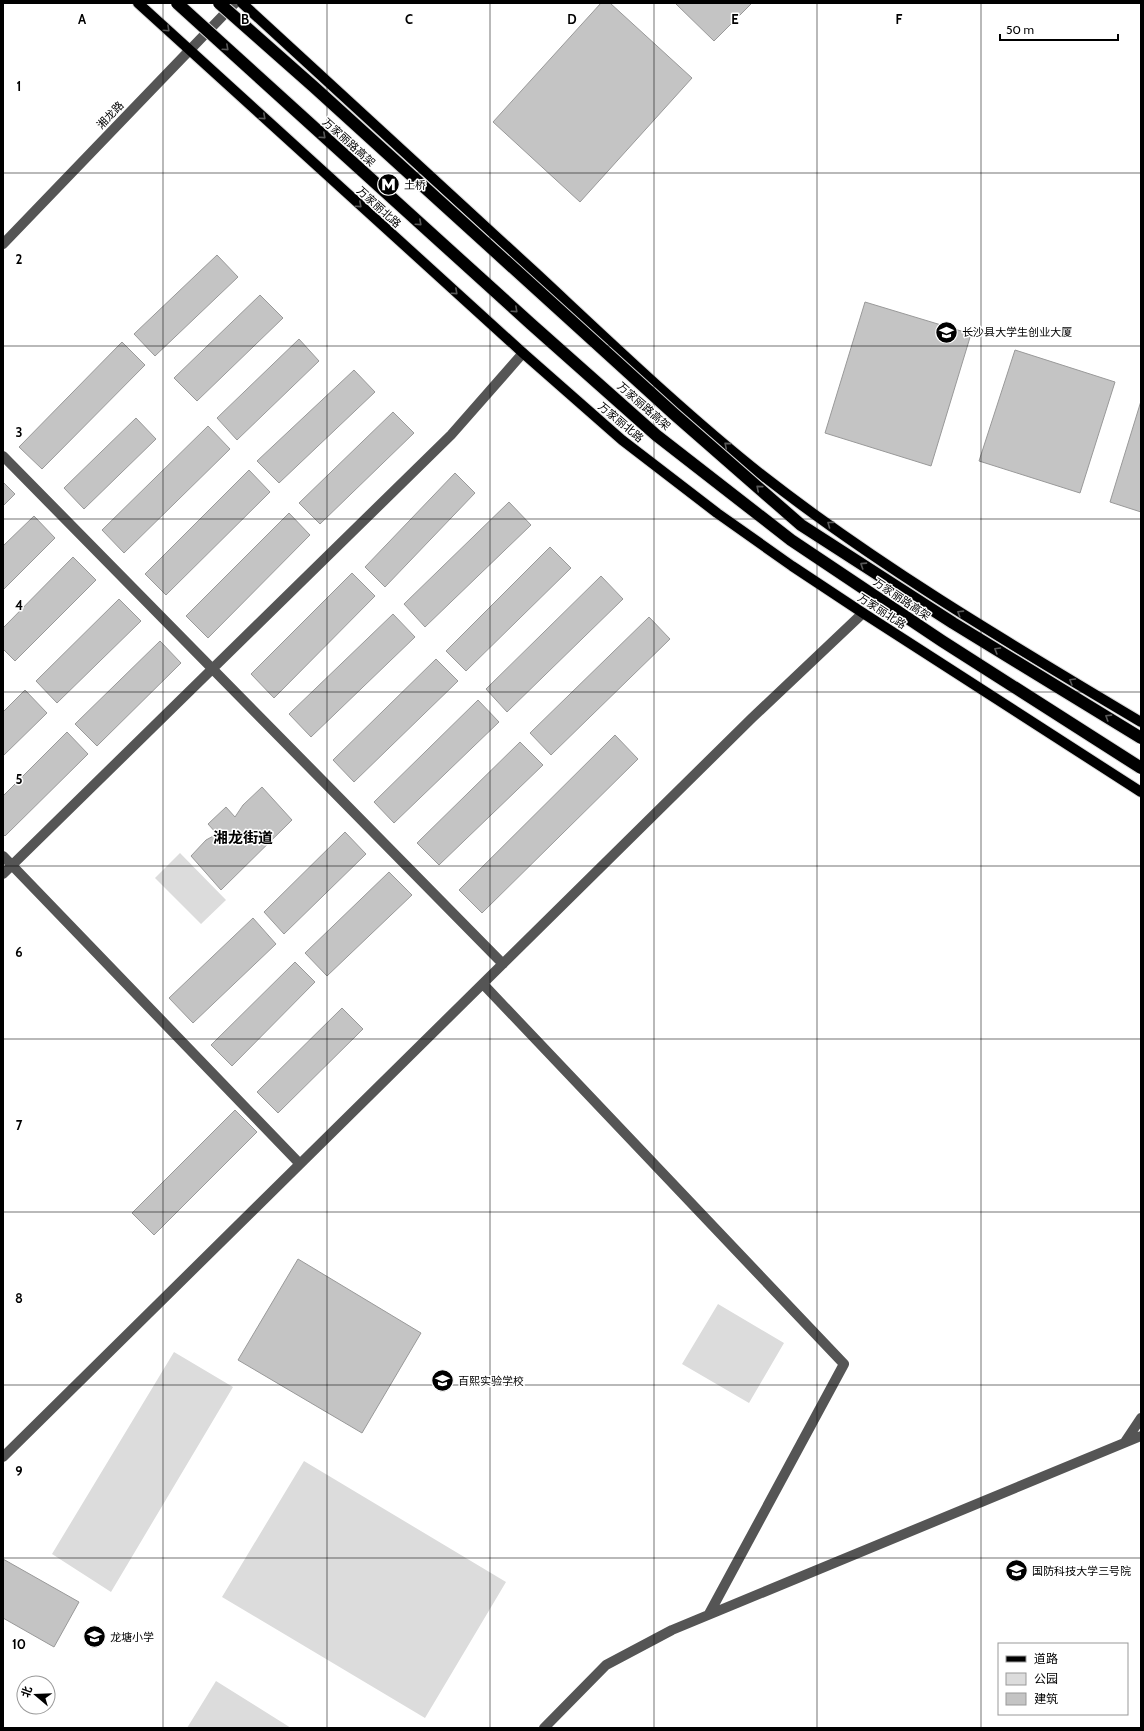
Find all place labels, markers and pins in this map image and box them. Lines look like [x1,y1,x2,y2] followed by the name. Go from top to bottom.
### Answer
[375,172,401,198] metro station icon: 土桥
[404,178,426,192] place label: 土桥
[934,319,960,345] school or university icon: 长沙县大学生创业大厦
[962,325,1072,339] place label: 长沙县大学生创业大厦
[429,1368,455,1394] school or university icon: 百熙实验学校
[458,1374,524,1388] place label: 百熙实验学校
[1003,1558,1029,1584] school or university icon: 国防科技大学三号院
[1032,1564,1131,1578] place label: 国防科技大学三号院
[81,1624,107,1650] school or university icon: 龙塘小学
[110,1630,154,1644] place label: 龙塘小学

